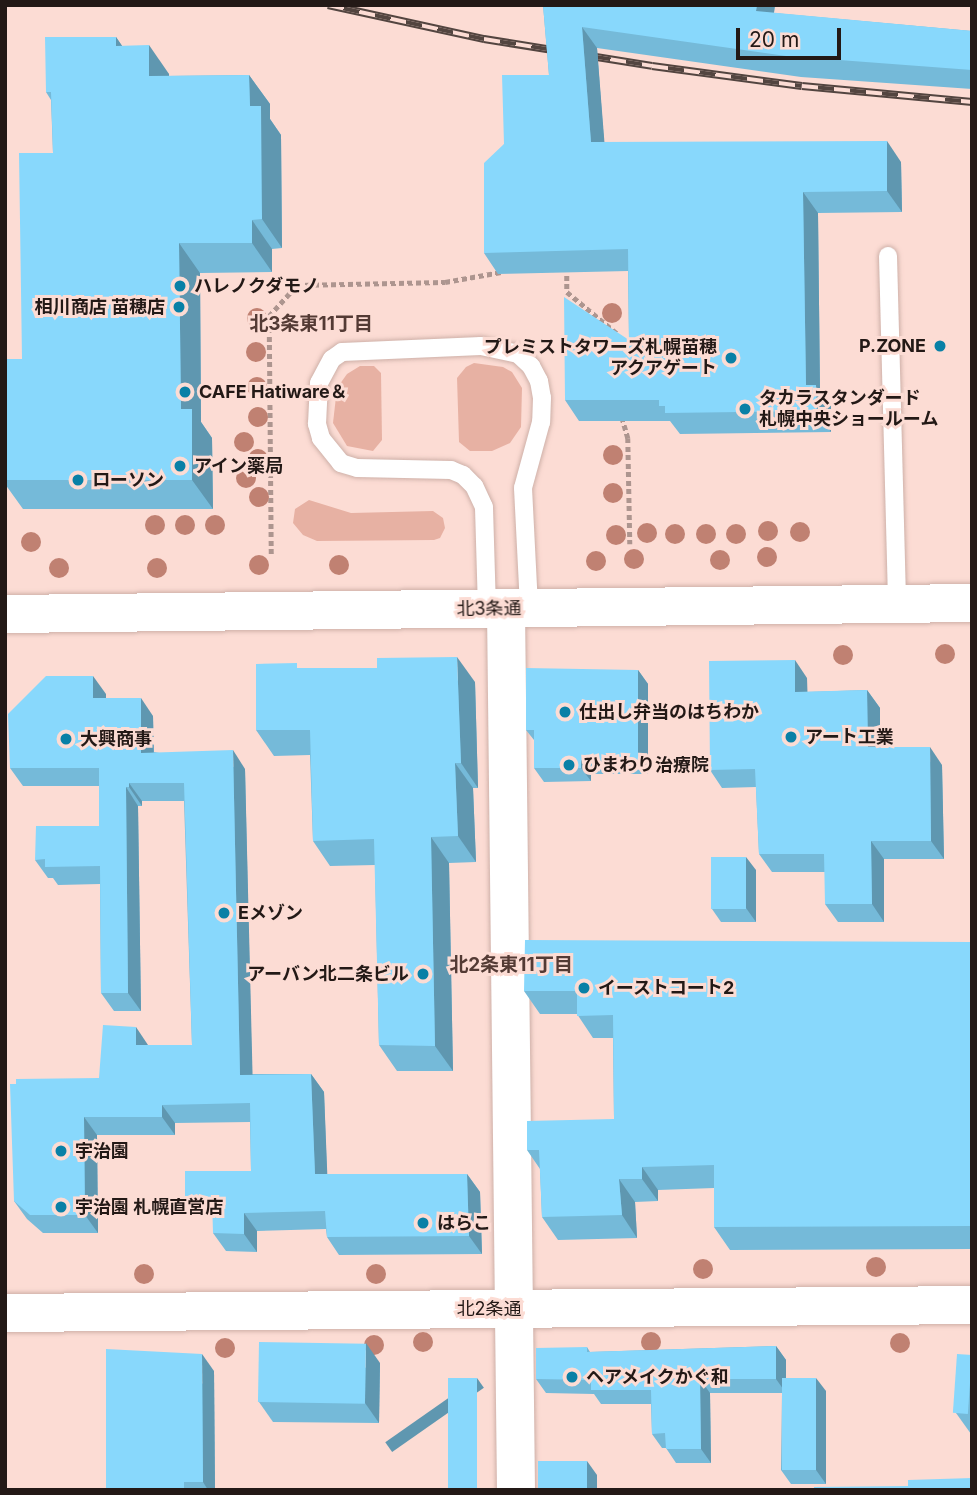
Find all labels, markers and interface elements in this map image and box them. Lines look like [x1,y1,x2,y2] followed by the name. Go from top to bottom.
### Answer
[739,14,844,58] scale bar
[749,27,799,52] text: 20 m
[194,275,320,297] place label: ハレノクダモノ
[172,278,188,294] marker: ハレノクダモノ
[35,296,165,318] place label: 相川商店 苗穂店
[171,299,187,315] marker: 相川商店 苗穂店
[249,313,373,335] district label: 北3条東11丁目
[859,335,926,357] place label: P.ZONE
[483,337,717,380] place label: プレミストタワーズ札幌苗穂 アクアゲート
[932,338,948,354] marker: P.ZONE
[723,350,739,366] marker: プレミストタワーズ札幌苗穂 アクアゲート
[199,381,348,403] place label: CAFE Hatiware＆
[177,384,193,400] marker: CAFE Hatiware＆
[759,388,939,430] place label: タカラスタンダード 札幌中央ショールーム
[737,401,753,417] marker: タカラスタンダード 札幌中央ショールーム
[194,455,284,477] place label: アイン薬局
[172,458,188,474] marker: アイン薬局
[92,469,164,491] place label: ローソン
[70,472,86,488] marker: ローソン
[456,598,522,620] street label: 北3条通
[579,701,759,723] place label: 仕出し弁当のはちわか
[557,704,573,720] marker: 仕出し弁当のはちわか
[805,726,894,748] place label: アート工業
[80,728,152,750] place label: 大興商事
[783,729,799,745] marker: アート工業
[58,731,74,747] marker: 大興商事
[583,754,709,776] place label: ひまわり治療院
[561,757,577,773] marker: ひまわり治療院
[238,902,303,924] place label: Eメゾン
[216,905,232,921] marker: Eメゾン
[449,954,573,976] district label: 北2条東11丁目
[248,963,409,985] place label: アーバン北二条ビル
[415,966,431,982] marker: アーバン北二条ビル
[598,977,735,999] place label: イーストコート2
[576,980,592,996] marker: イーストコート2
[75,1140,129,1162] place label: 宇治園
[53,1143,69,1159] marker: 宇治園
[75,1196,223,1218] place label: 宇治園 札幌直営店
[53,1199,69,1215] marker: 宇治園 札幌直営店
[437,1212,491,1234] place label: はらこ
[415,1215,431,1231] marker: はらこ
[457,1298,521,1320] street label: 北2条通
[586,1366,730,1388] place label: ヘアメイクかぐ和
[564,1369,580,1385] marker: ヘアメイクかぐ和

